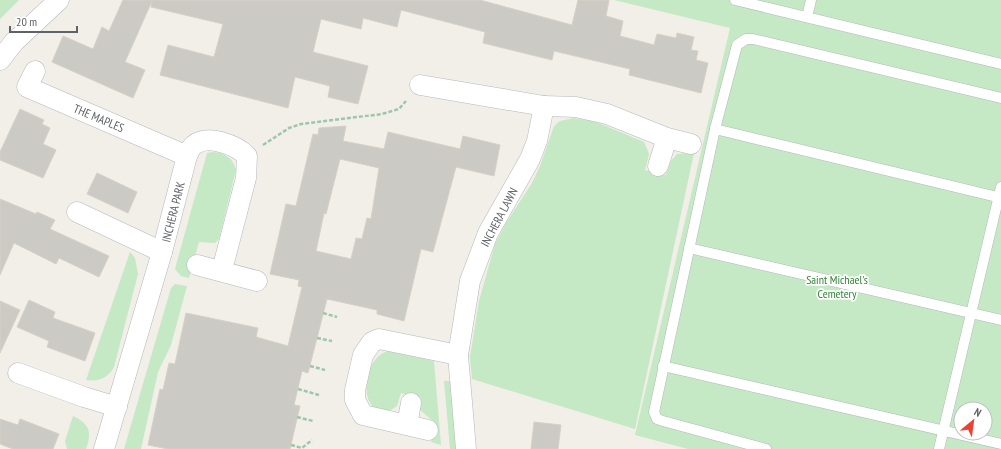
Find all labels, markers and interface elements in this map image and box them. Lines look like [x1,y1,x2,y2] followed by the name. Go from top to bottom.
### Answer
[10,8,77,34] scale bar
[16,14,37,29] text: 20 m
[71,101,127,135] street label: THE MAPLES
[158,180,188,244] street label: INCHERA PARK
[477,185,521,249] street label: INCHERA LAWN
[806,272,868,301] park label: Saint Michael's Cemetery
[953,401,993,441] north arrow
[972,405,984,420] text: N

